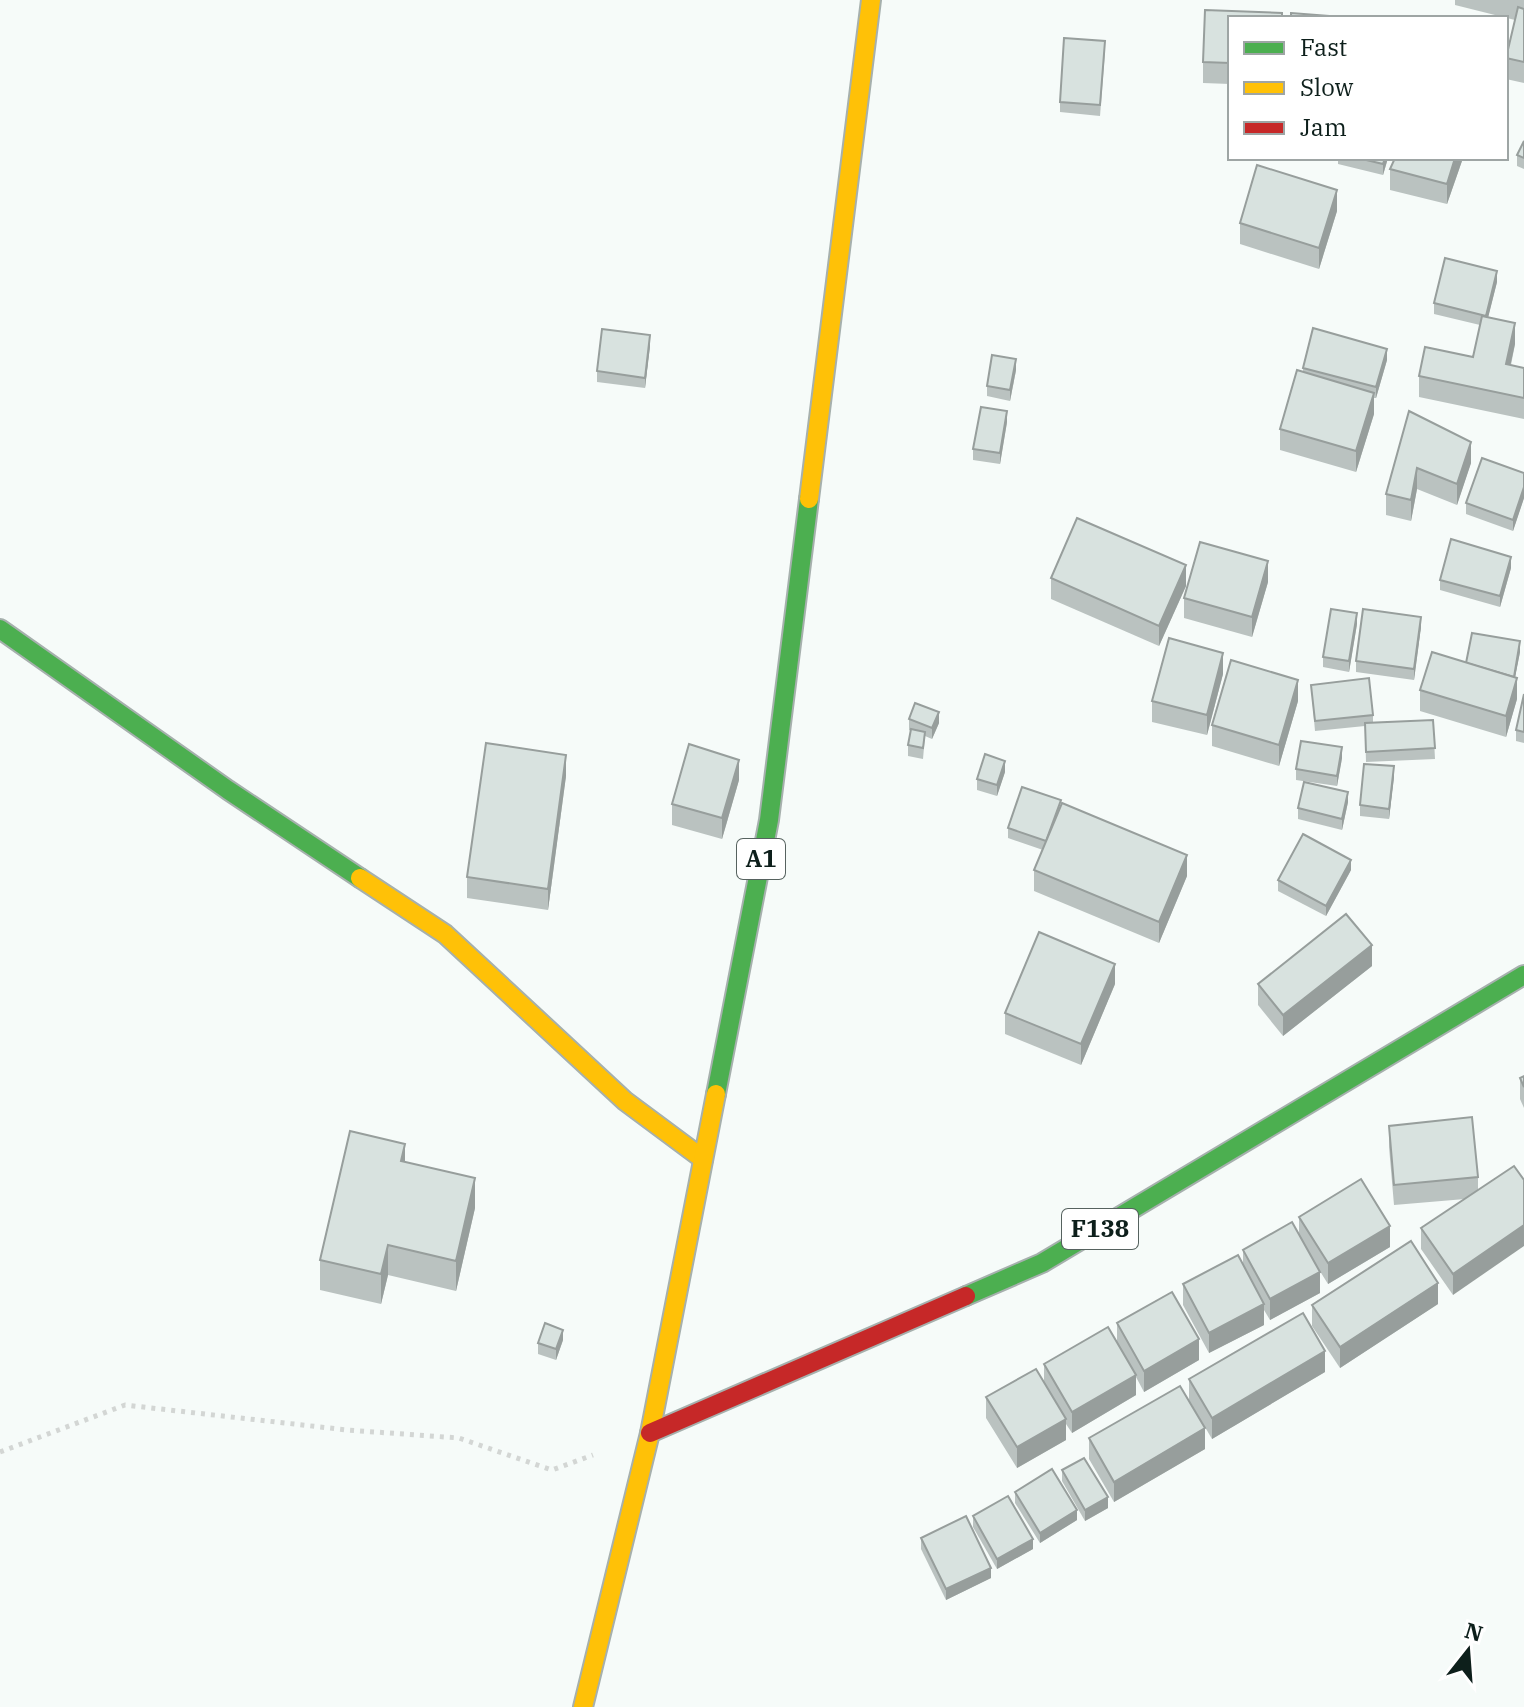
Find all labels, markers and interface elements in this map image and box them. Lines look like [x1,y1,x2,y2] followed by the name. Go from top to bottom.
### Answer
[1228,16,1508,160] legend
[1300,31,1347,63] text: Fast
[1300,71,1354,103] text: Slow
[1300,111,1347,143] text: Jam
[737,839,785,879] road number: A1
[1062,1209,1138,1249] road number: F138
[1428,1611,1508,1691] north arrow
[1461,1615,1487,1648] text: N

